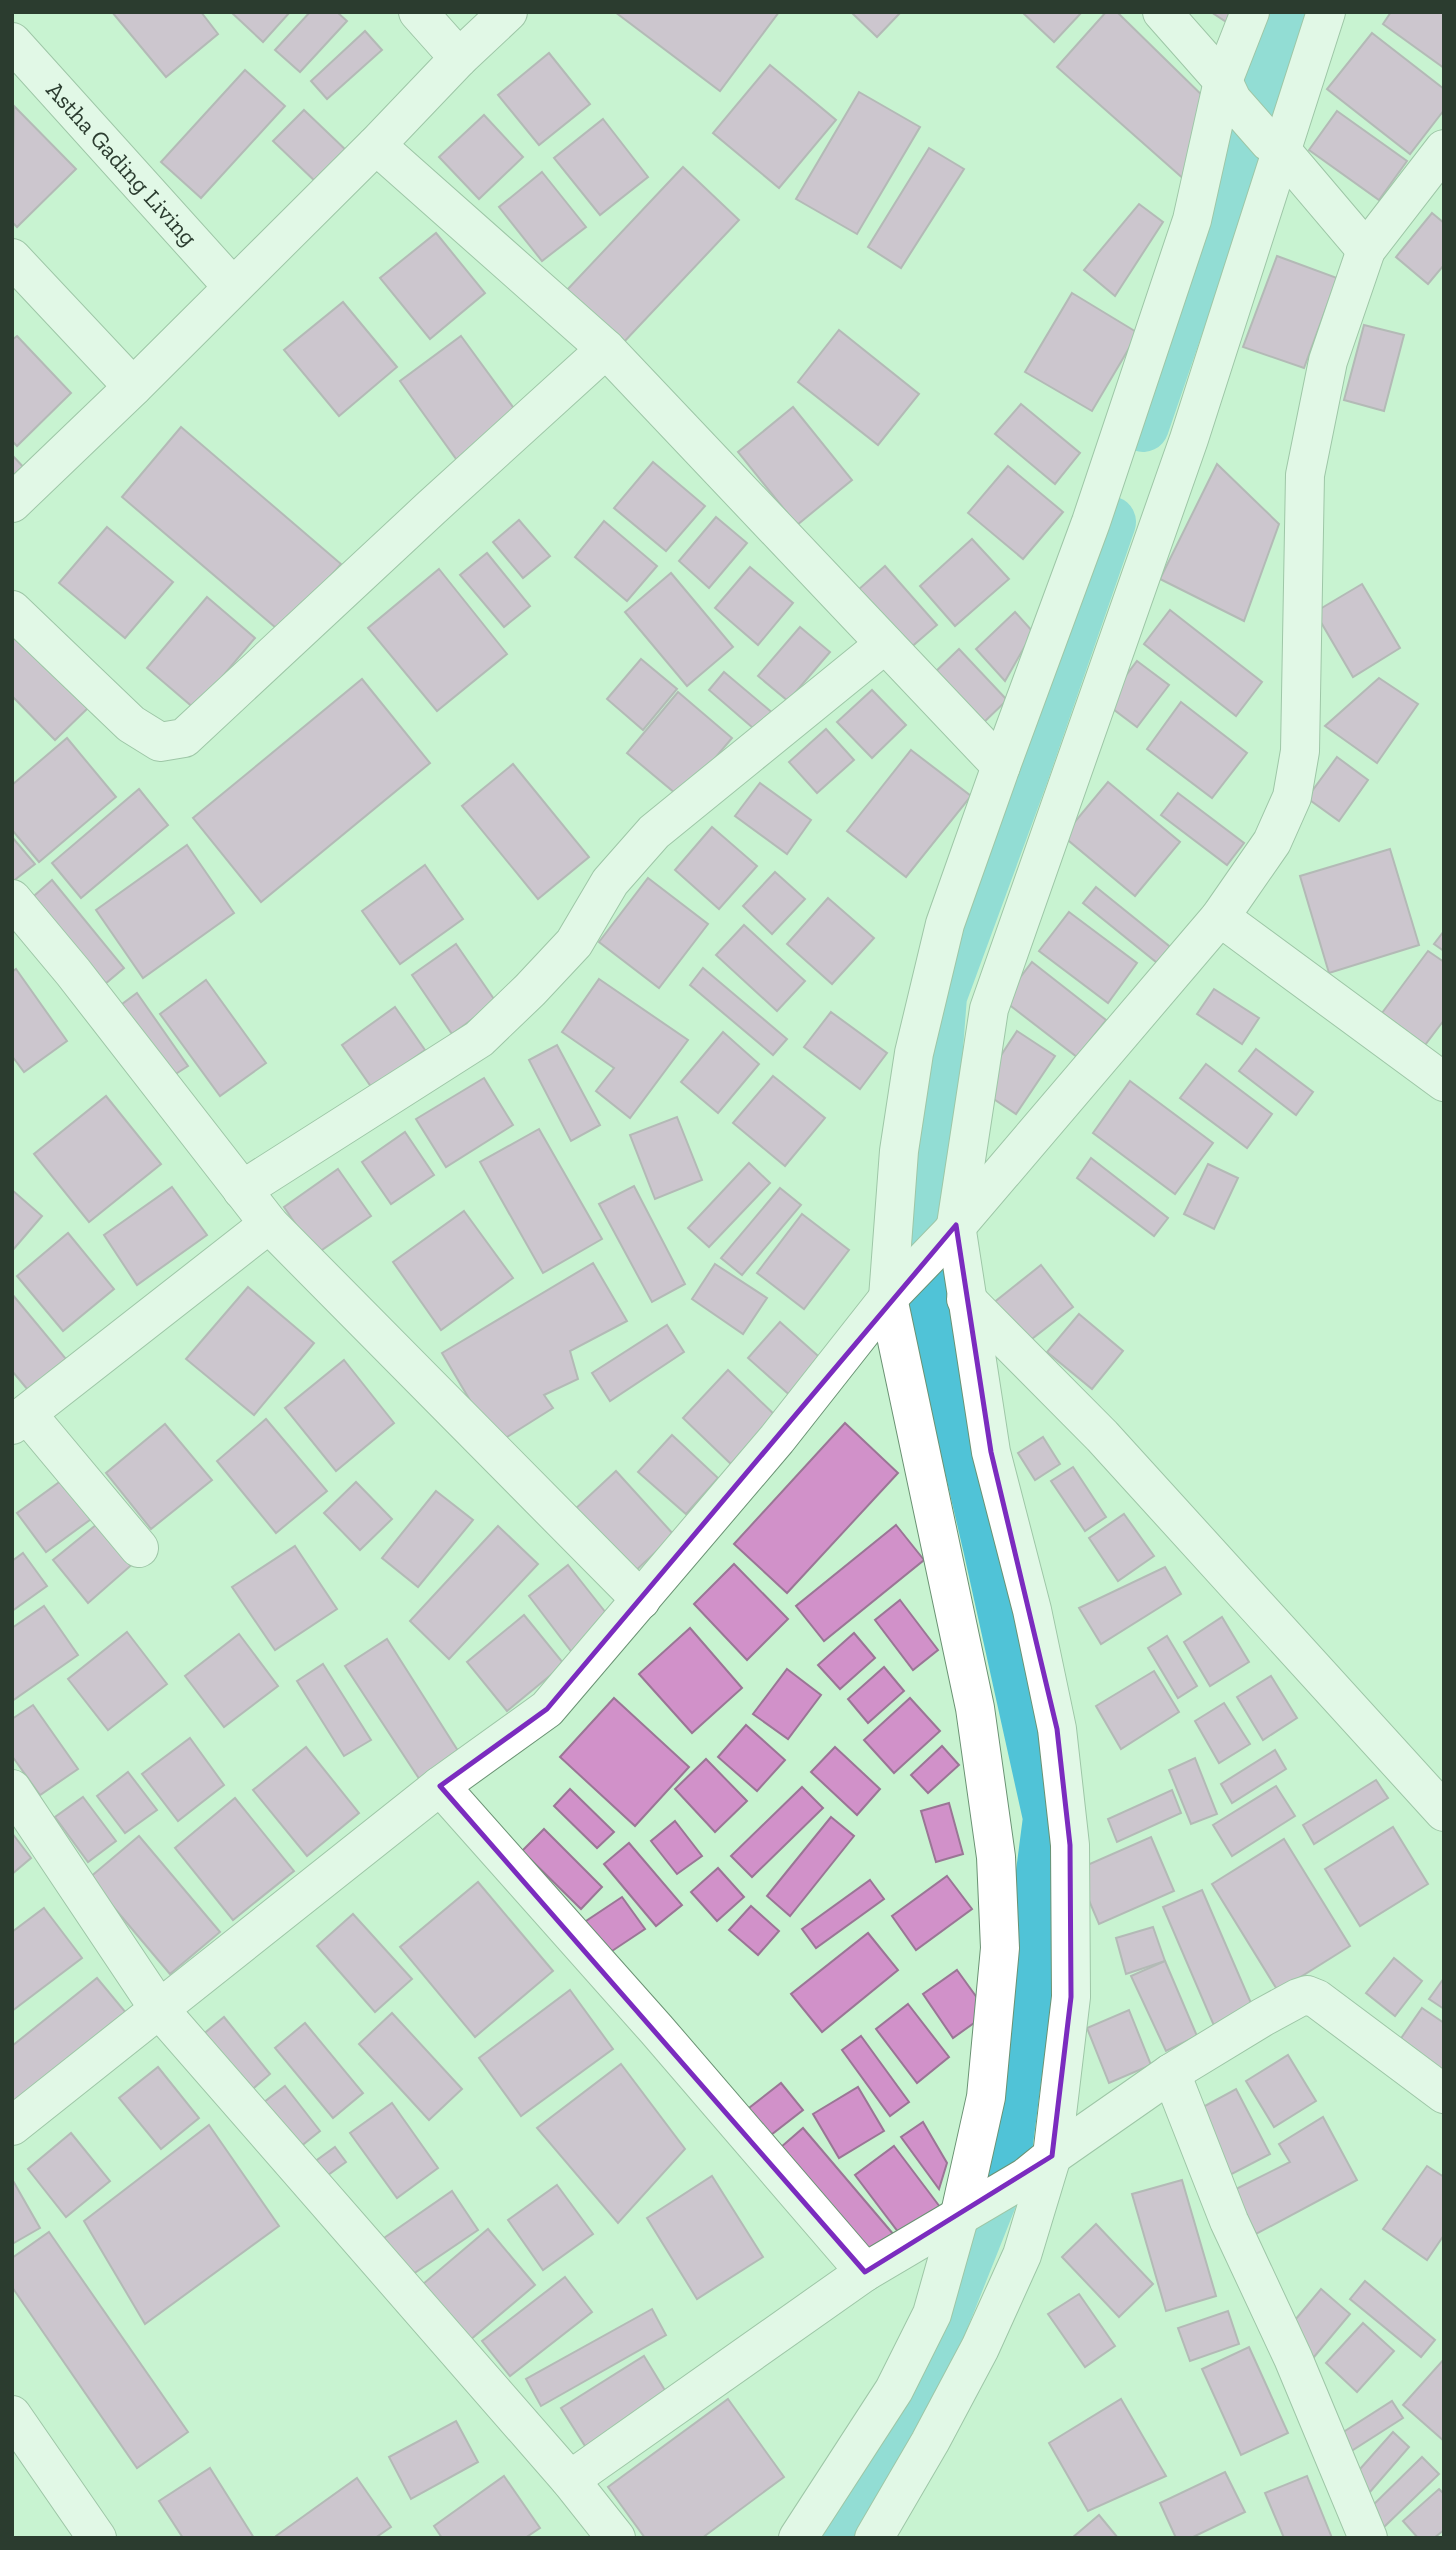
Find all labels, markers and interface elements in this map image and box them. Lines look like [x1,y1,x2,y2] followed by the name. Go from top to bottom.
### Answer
[41,75,204,252] street label: Astha Gading Living

